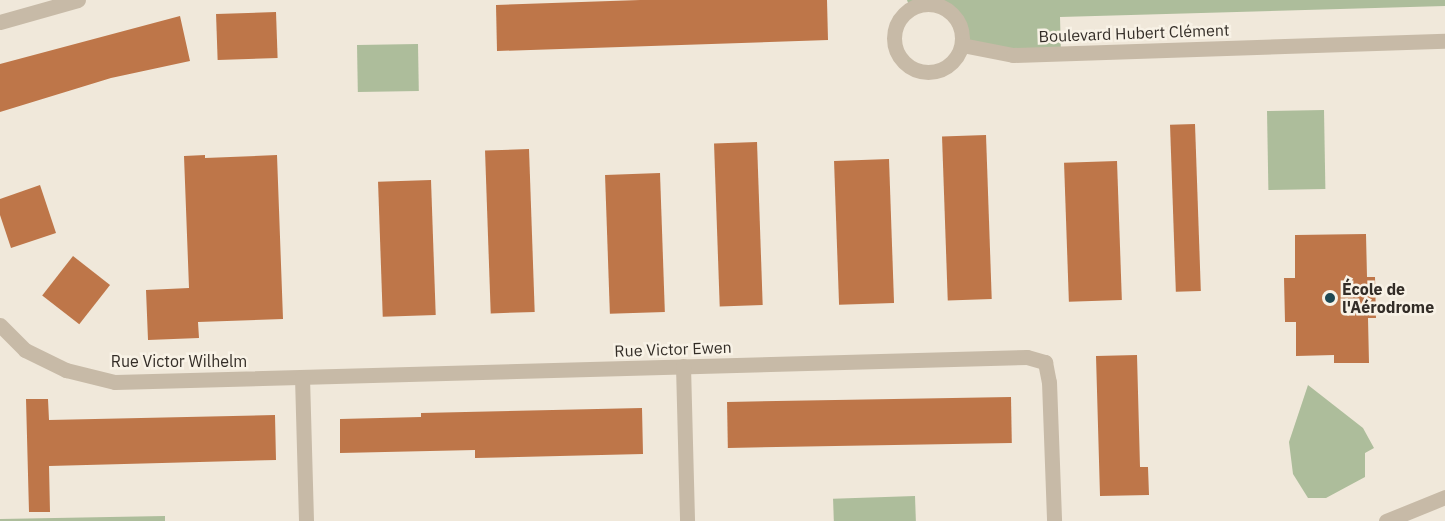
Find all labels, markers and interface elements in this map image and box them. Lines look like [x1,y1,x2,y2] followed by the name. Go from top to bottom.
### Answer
[1038,20,1230,46] street label: Boulevard Hubert Clément
[1342,279,1434,317] place label: École de l'Aérodrome
[1323,291,1337,305] marker: École de l'Aérodrome
[614,337,732,361] street label: Rue Victor Ewen
[111,351,247,371] street label: Rue Victor Wilhelm

